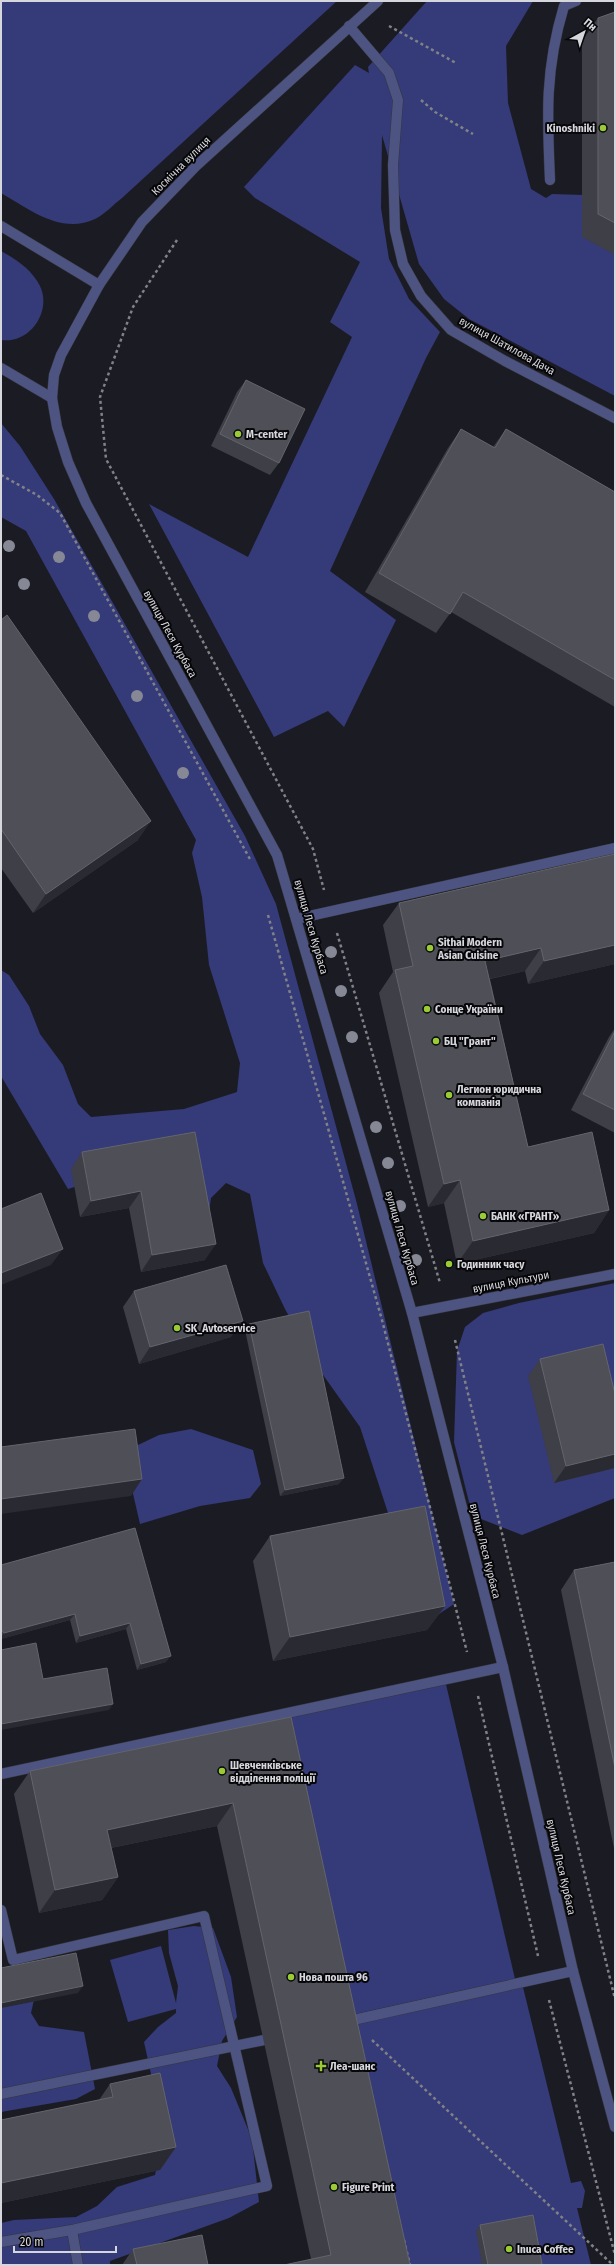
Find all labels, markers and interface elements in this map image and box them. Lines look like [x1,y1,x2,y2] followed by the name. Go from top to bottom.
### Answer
[564,12,604,52] north arrow
[581,16,599,34] text: Пн
[546,122,595,135] place label: Kinoshniki
[598,123,608,133] marker: Kinoshniki
[149,134,213,198] street label: Космічна вулиця
[457,314,557,378] street label: вулиця Шатилова Дача
[246,428,288,441] place label: M-center
[233,429,243,439] marker: M-center
[141,588,199,680] street label: вулиця Леся Курбаса
[291,878,331,976] street label: вулиця Леся Курбаса
[437,936,502,962] place label: Sithai Modern Asian Cuisine
[425,943,435,953] marker: Sithai Modern Asian Cuisine
[435,1003,503,1016] place label: Сонце України
[422,1004,432,1014] marker: Сонце України
[444,1035,496,1048] place label: БЦ "Грант"
[431,1036,441,1046] marker: БЦ "Грант"
[457,1083,542,1109] place label: Легион юридична компанія
[444,1090,454,1100] marker: Легион юридична компанія
[382,1189,422,1287] street label: вулиця Леся Курбаса
[491,1210,560,1223] place label: БАНК «ГРАНТ»
[478,1211,488,1221] marker: БАНК «ГРАНТ»
[457,1258,525,1271] place label: Годинник часу
[444,1259,454,1269] marker: Годинник часу
[472,1268,550,1296] street label: вулиця Культури
[185,1322,256,1335] place label: SK_Avtoservice
[172,1323,182,1333] marker: SK_Avtoservice
[467,1502,503,1600] street label: вулиця Леся Курбаса
[230,1759,316,1785] place label: Шевченківське відділення поліції
[217,1766,227,1776] marker: Шевченківське відділення поліції
[544,1818,578,1916] street label: вулиця Леся Курбаса
[299,1971,368,1984] place label: Нова пошта 96
[286,1972,296,1982] marker: Нова пошта 96
[315,2060,327,2072] marker: Леа-шанс
[330,2060,376,2073] place label: Леа-шанс
[342,2181,394,2194] place label: Figure Print
[329,2182,339,2192] marker: Figure Print
[14,2228,116,2254] scale bar
[20,2235,44,2249] text: 20 m
[517,2243,574,2256] place label: Inuca Coffee
[504,2244,514,2254] marker: Inuca Coffee

